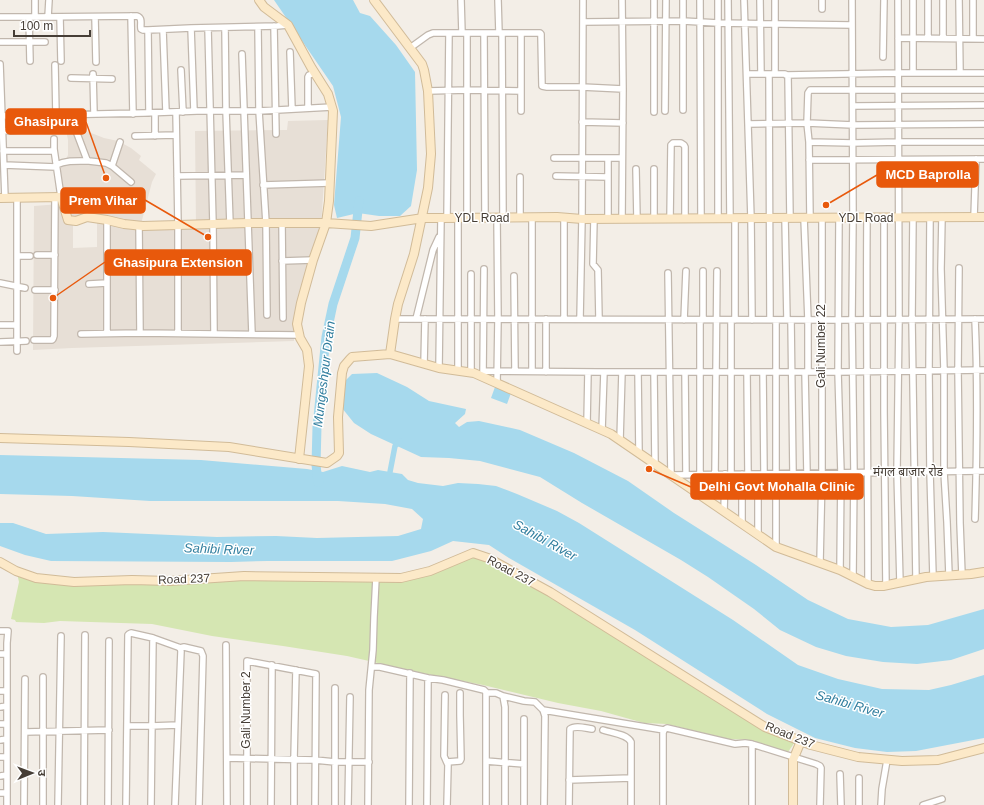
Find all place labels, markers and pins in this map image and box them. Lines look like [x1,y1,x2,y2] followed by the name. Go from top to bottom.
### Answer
[6,109,86,134] callout: Ghasipura
[877,162,978,187] callout: MCD Baprolla
[61,188,145,213] callout: Prem Vihar
[105,250,251,275] callout: Ghasipura Extension
[691,474,863,499] callout: Delhi Govt Mohalla Clinic

